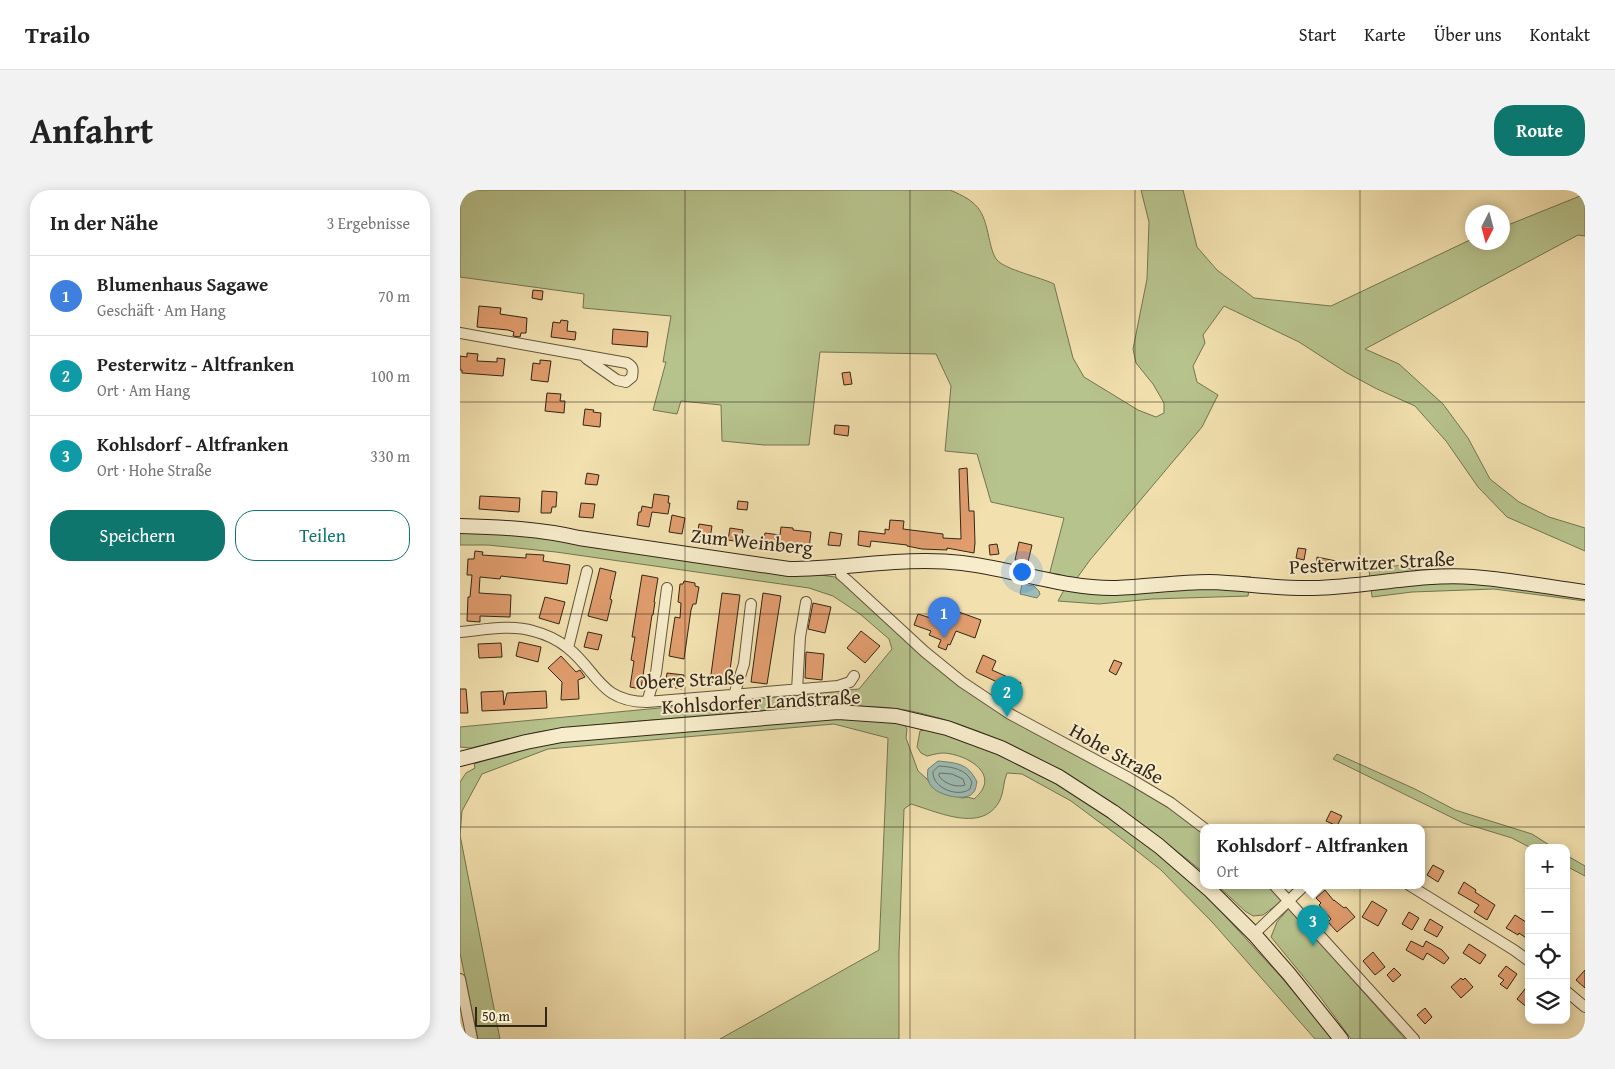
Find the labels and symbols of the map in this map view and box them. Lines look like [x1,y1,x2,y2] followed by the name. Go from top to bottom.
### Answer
[1465,205,1510,250] north arrow
[690,520,814,562] street label: Zum Weinberg
[1288,543,1456,581] street label: Pesterwitzer Straße
[1009,559,1035,585] your location
[928,597,960,638] pin: 1
[635,662,745,696] street label: Obere Straße
[991,676,1023,717] pin: 2
[661,681,861,721] street label: Kohlsdorfer Landstraße
[1065,715,1169,791] street label: Hohe Straße
[1297,905,1329,946] pin: 3
[475,1004,548,1027] scale bar

